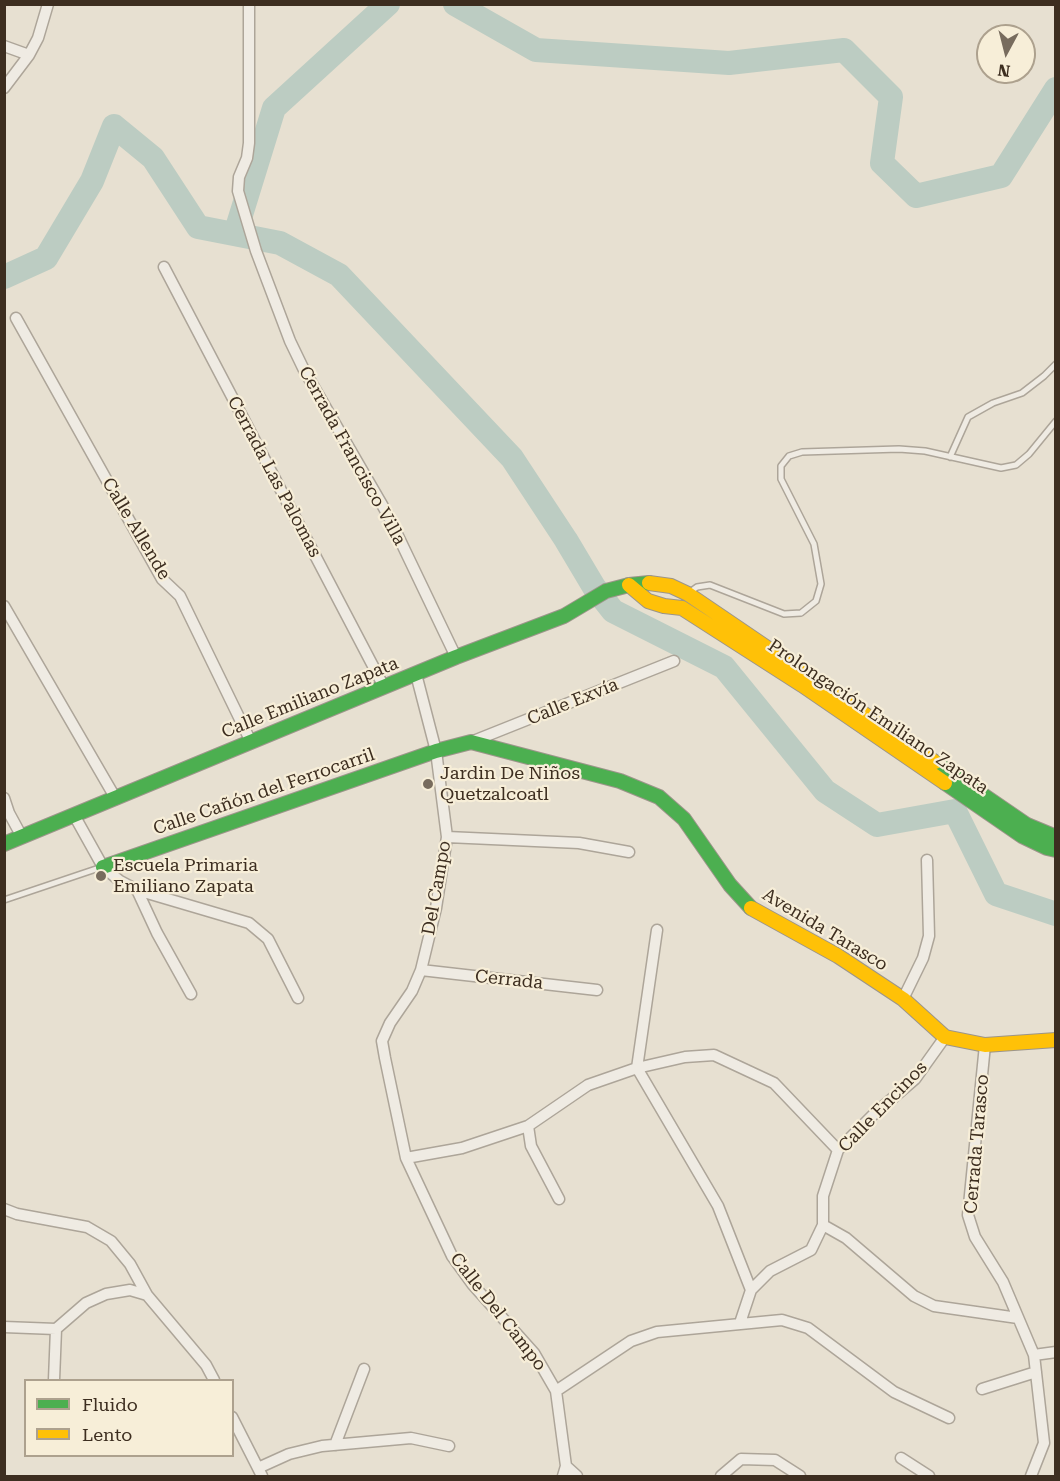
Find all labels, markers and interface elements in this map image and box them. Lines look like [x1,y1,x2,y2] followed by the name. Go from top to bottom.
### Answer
[976,24,1036,84] north arrow
[997,60,1011,81] text: N
[294,363,410,549] street label: Cerrada Francisco Villa
[222,393,326,561] street label: Cerrada Las Palomas
[97,474,175,584] street label: Calle Allende
[764,635,992,799] street label: Prolongación Emiliano Zapata
[218,653,402,743] street label: Calle Emiliano Zapata
[524,674,622,730] street label: Calle Exvía
[151,744,377,840] street label: Calle Cañón del Ferrocarril
[440,763,580,806] place label: Jardin De Niños Quetzalcoatl
[421,777,435,791] marker: Jardin De Niños Quetzalcoatl
[418,839,456,937] street label: Del Campo
[113,855,258,898] place label: Escuela Primaria Emiliano Zapata
[94,869,108,883] marker: Escuela Primaria Emiliano Zapata
[758,884,892,976] street label: Avenida Tarasco
[474,966,544,994] street label: Cerrada
[834,1057,932,1157] street label: Calle Encinos
[960,1073,994,1215] street label: Cerrada Tarasco
[445,1249,551,1375] street label: Calle Del Campo
[24,1379,234,1457] legend
[82,1394,138,1415] text: Fluido
[82,1424,132,1445] text: Lento

